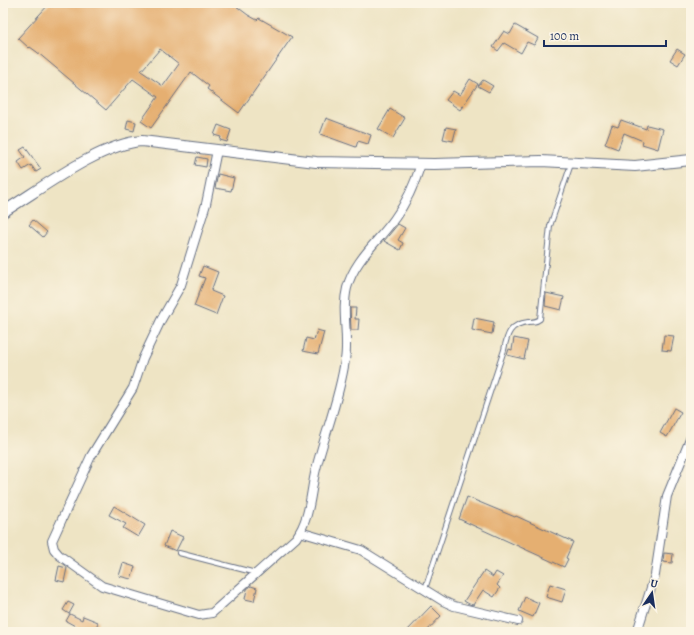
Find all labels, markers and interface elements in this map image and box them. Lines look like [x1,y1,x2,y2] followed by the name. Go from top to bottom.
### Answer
[544,22,666,48] scale bar
[550,28,579,44] text: 100 m
[632,573,672,613] north arrow
[649,576,660,592] text: U

